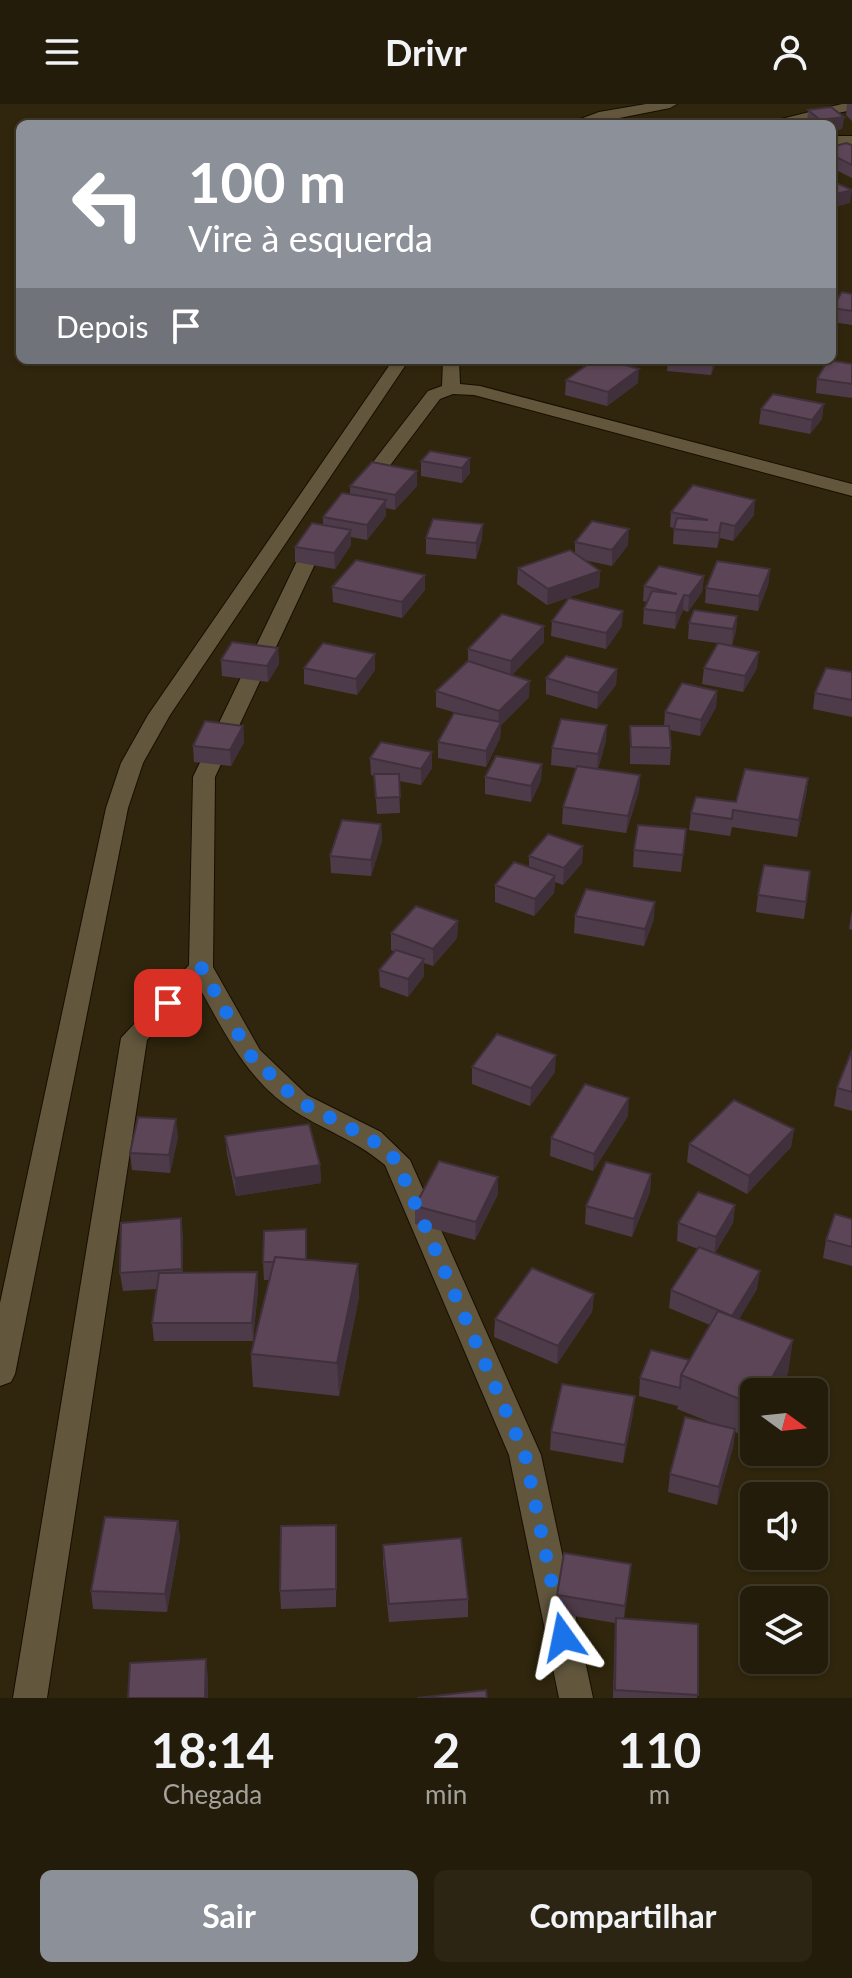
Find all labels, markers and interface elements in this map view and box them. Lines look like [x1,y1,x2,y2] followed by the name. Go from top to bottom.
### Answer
[40,30,84,74] icon: menu
[385,30,467,74] text: Drivr
[768,30,812,74] icon: person
[188,148,346,215] text: 100 m
[56,152,160,256] icon: left
[188,216,433,260] text: Vire à esquerda
[164,304,208,348] icon: arrive
[56,308,148,344] text: Depois
[134,969,202,1037] pin
[146,981,190,1025] icon: arrive
[740,1378,828,1466] north arrow
[740,1378,828,1674] map controls
[740,1482,828,1570] button: sound
[740,1586,828,1674] button: layers
[521,1595,605,1679] position arrow
[151,1721,274,1778] text: 18:14
[432,1721,460,1778] text: 2
[618,1721,701,1778] text: 110
[163,1778,262,1810] text: Chegada
[425,1778,467,1810] text: min
[649,1778,670,1810] text: m
[40,1870,418,1962] button: Sair
[434,1870,812,1962] button: Compartilhar

